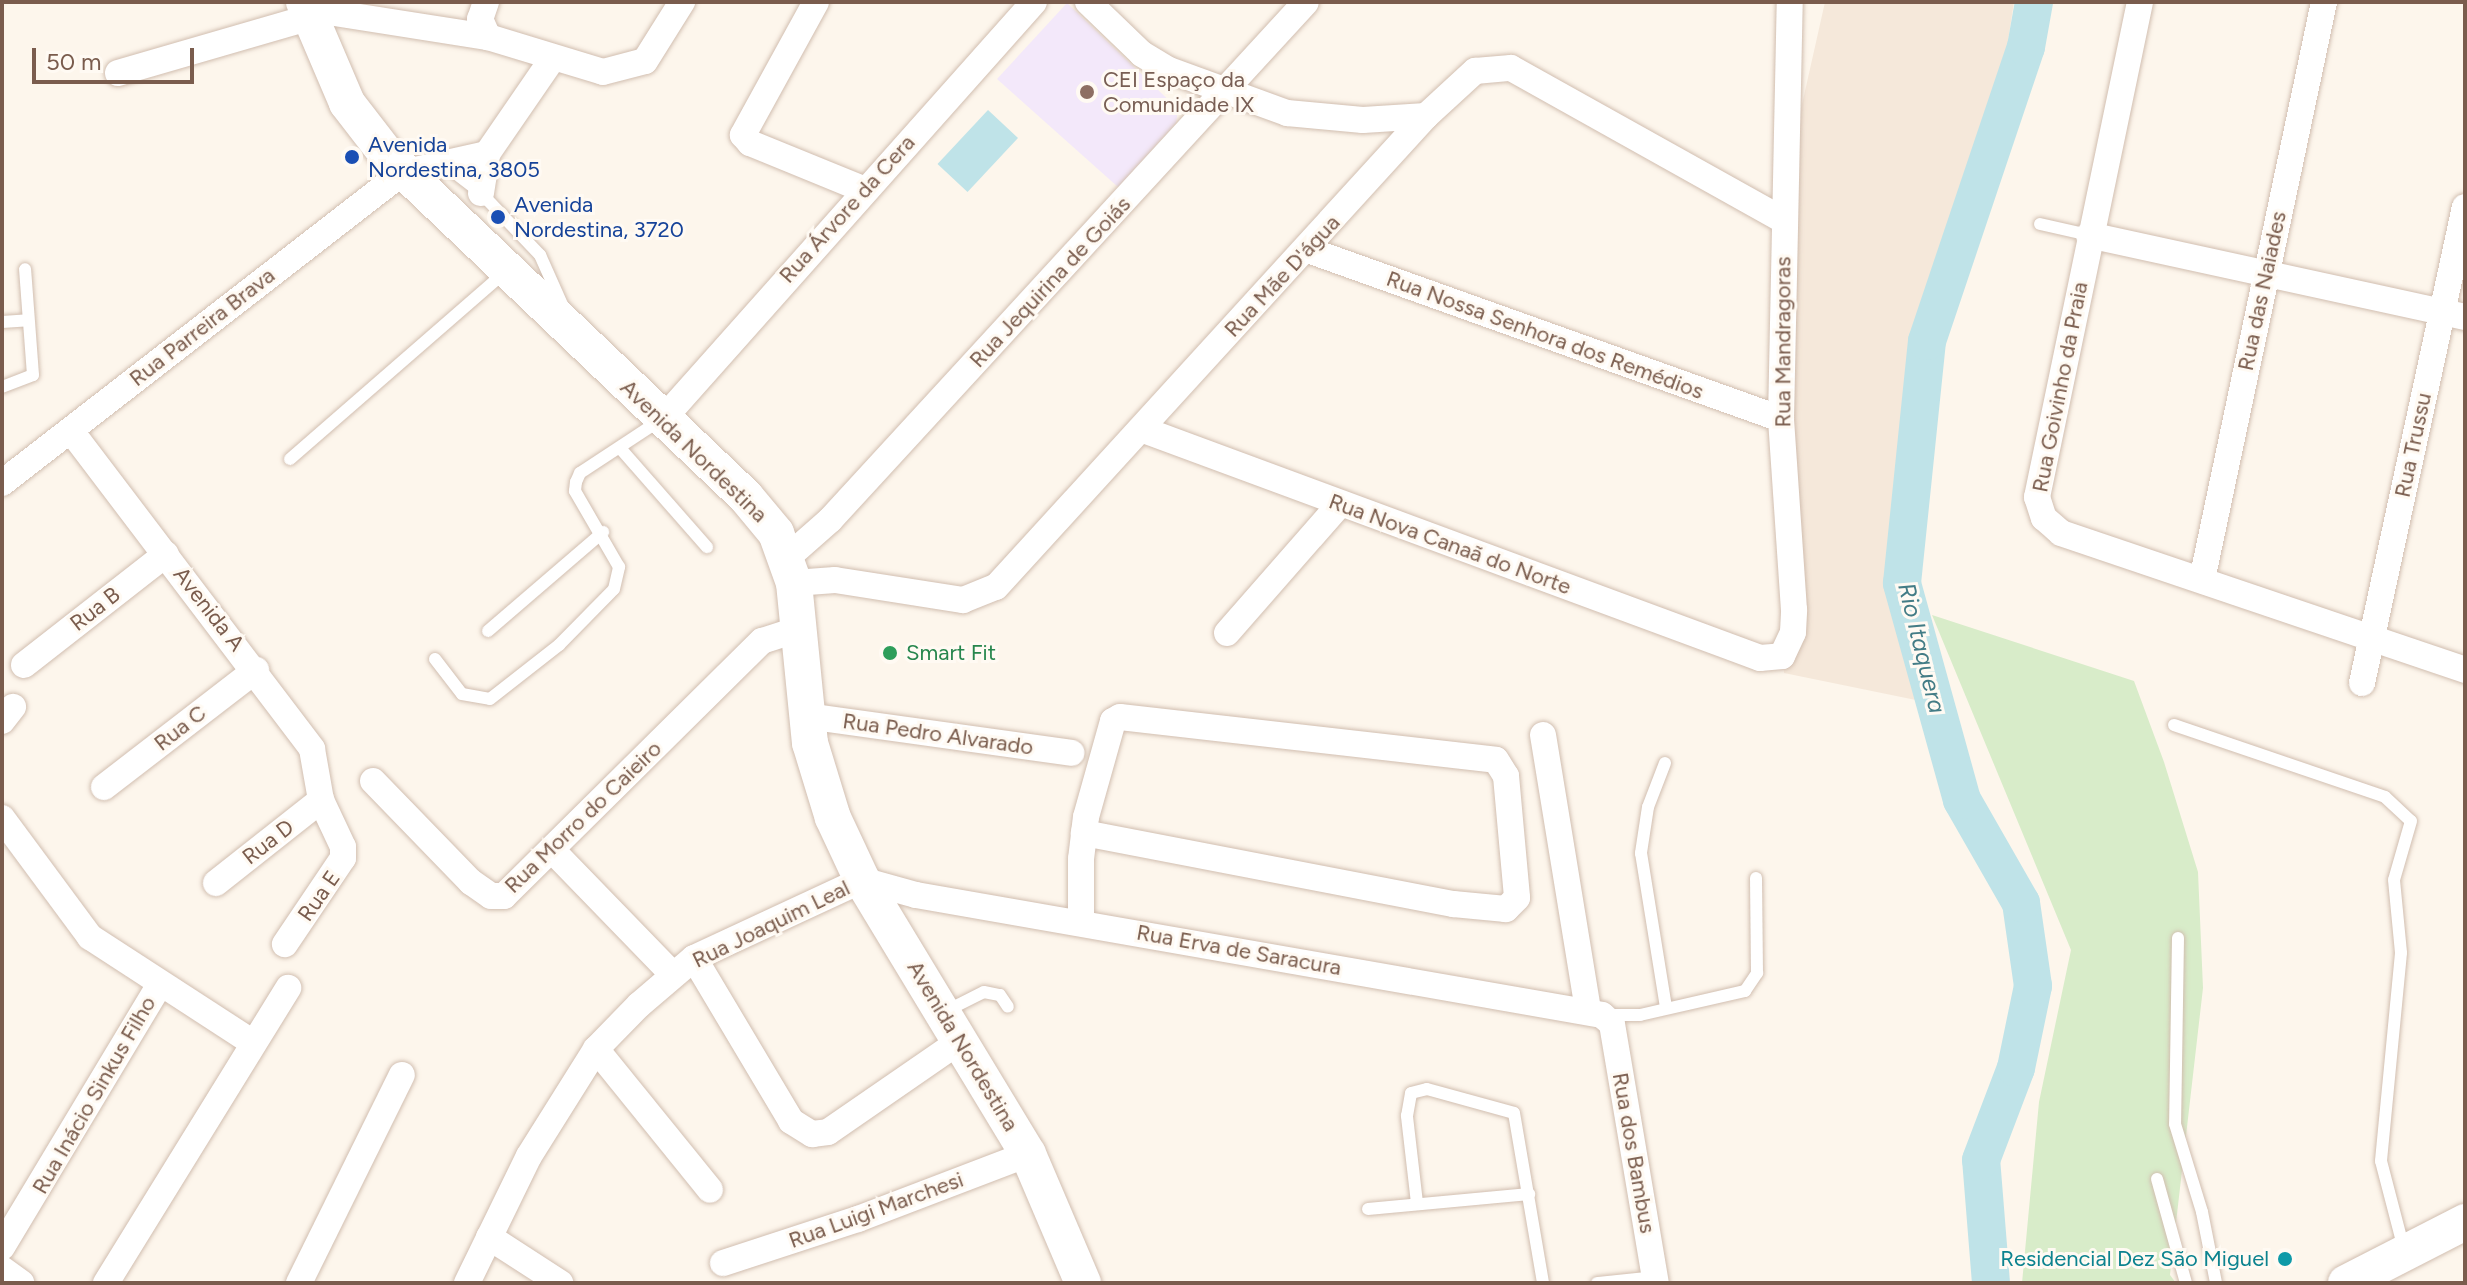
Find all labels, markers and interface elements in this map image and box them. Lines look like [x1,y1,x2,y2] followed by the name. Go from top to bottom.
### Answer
[36,32,198,82] scale bar
[46,47,102,76] text: 50 m
[1103,66,1254,118] place label: CEI Espaço da Comunidade IX
[1078,83,1096,101] marker: CEI Espaço da Comunidade IX
[774,130,920,288] street label: Rua Árvore da Cera
[368,131,540,182] place label: Avenida Nordestina, 3805
[343,148,361,166] marker: Avenida Nordestina, 3805
[514,191,684,242] place label: Avenida Nordestina, 3720
[964,191,1136,373] street label: Rua Jequirina de Goiás
[489,208,507,226] marker: Avenida Nordestina, 3720
[2232,209,2292,373] street label: Rua das Naiades
[1219,210,1345,342] street label: Rua Mãe D'água
[1770,257,1796,427] street label: Rua Mandragoras
[124,262,280,392] street label: Rua Parreira Brava
[1383,265,1707,405] street label: Rua Nossa Senhora dos Remédios
[2027,280,2093,494] street label: Rua Goivinho da Praia
[615,374,773,528] street label: Avenida Nordestina
[2389,390,2437,500] street label: Rua Trussu
[1325,488,1575,600] street label: Rua Nova Canaã do Norte
[168,562,250,656] street label: Avenida A
[1892,580,1952,716] water label: Rio Itaquera
[65,581,125,637] street label: Rua B
[906,640,996,666] place label: Smart Fit
[881,644,899,662] marker: Smart Fit
[149,700,211,756] street label: Rua C
[841,708,1035,760] street label: Rua Pedro Alvarado
[499,735,667,899] street label: Rua Morro do Caieiro
[237,814,299,870] street label: Rua D
[292,866,346,926] street label: Rua E
[688,874,854,974] street label: Rua Joaquim Leal
[1135,919,1343,981] street label: Rua Erva de Saracura
[902,956,1024,1136] street label: Avenida Nordestina
[27,991,161,1199] street label: Rua Inácio Sinkus Filho
[1607,1071,1661,1235] street label: Rua dos Bambus
[785,1166,967,1254] street label: Rua Luigi Marchesi
[2000,1246,2269,1272] place label: Residencial Dez São Miguel
[2276,1250,2294,1268] marker: Residencial Dez São Miguel

